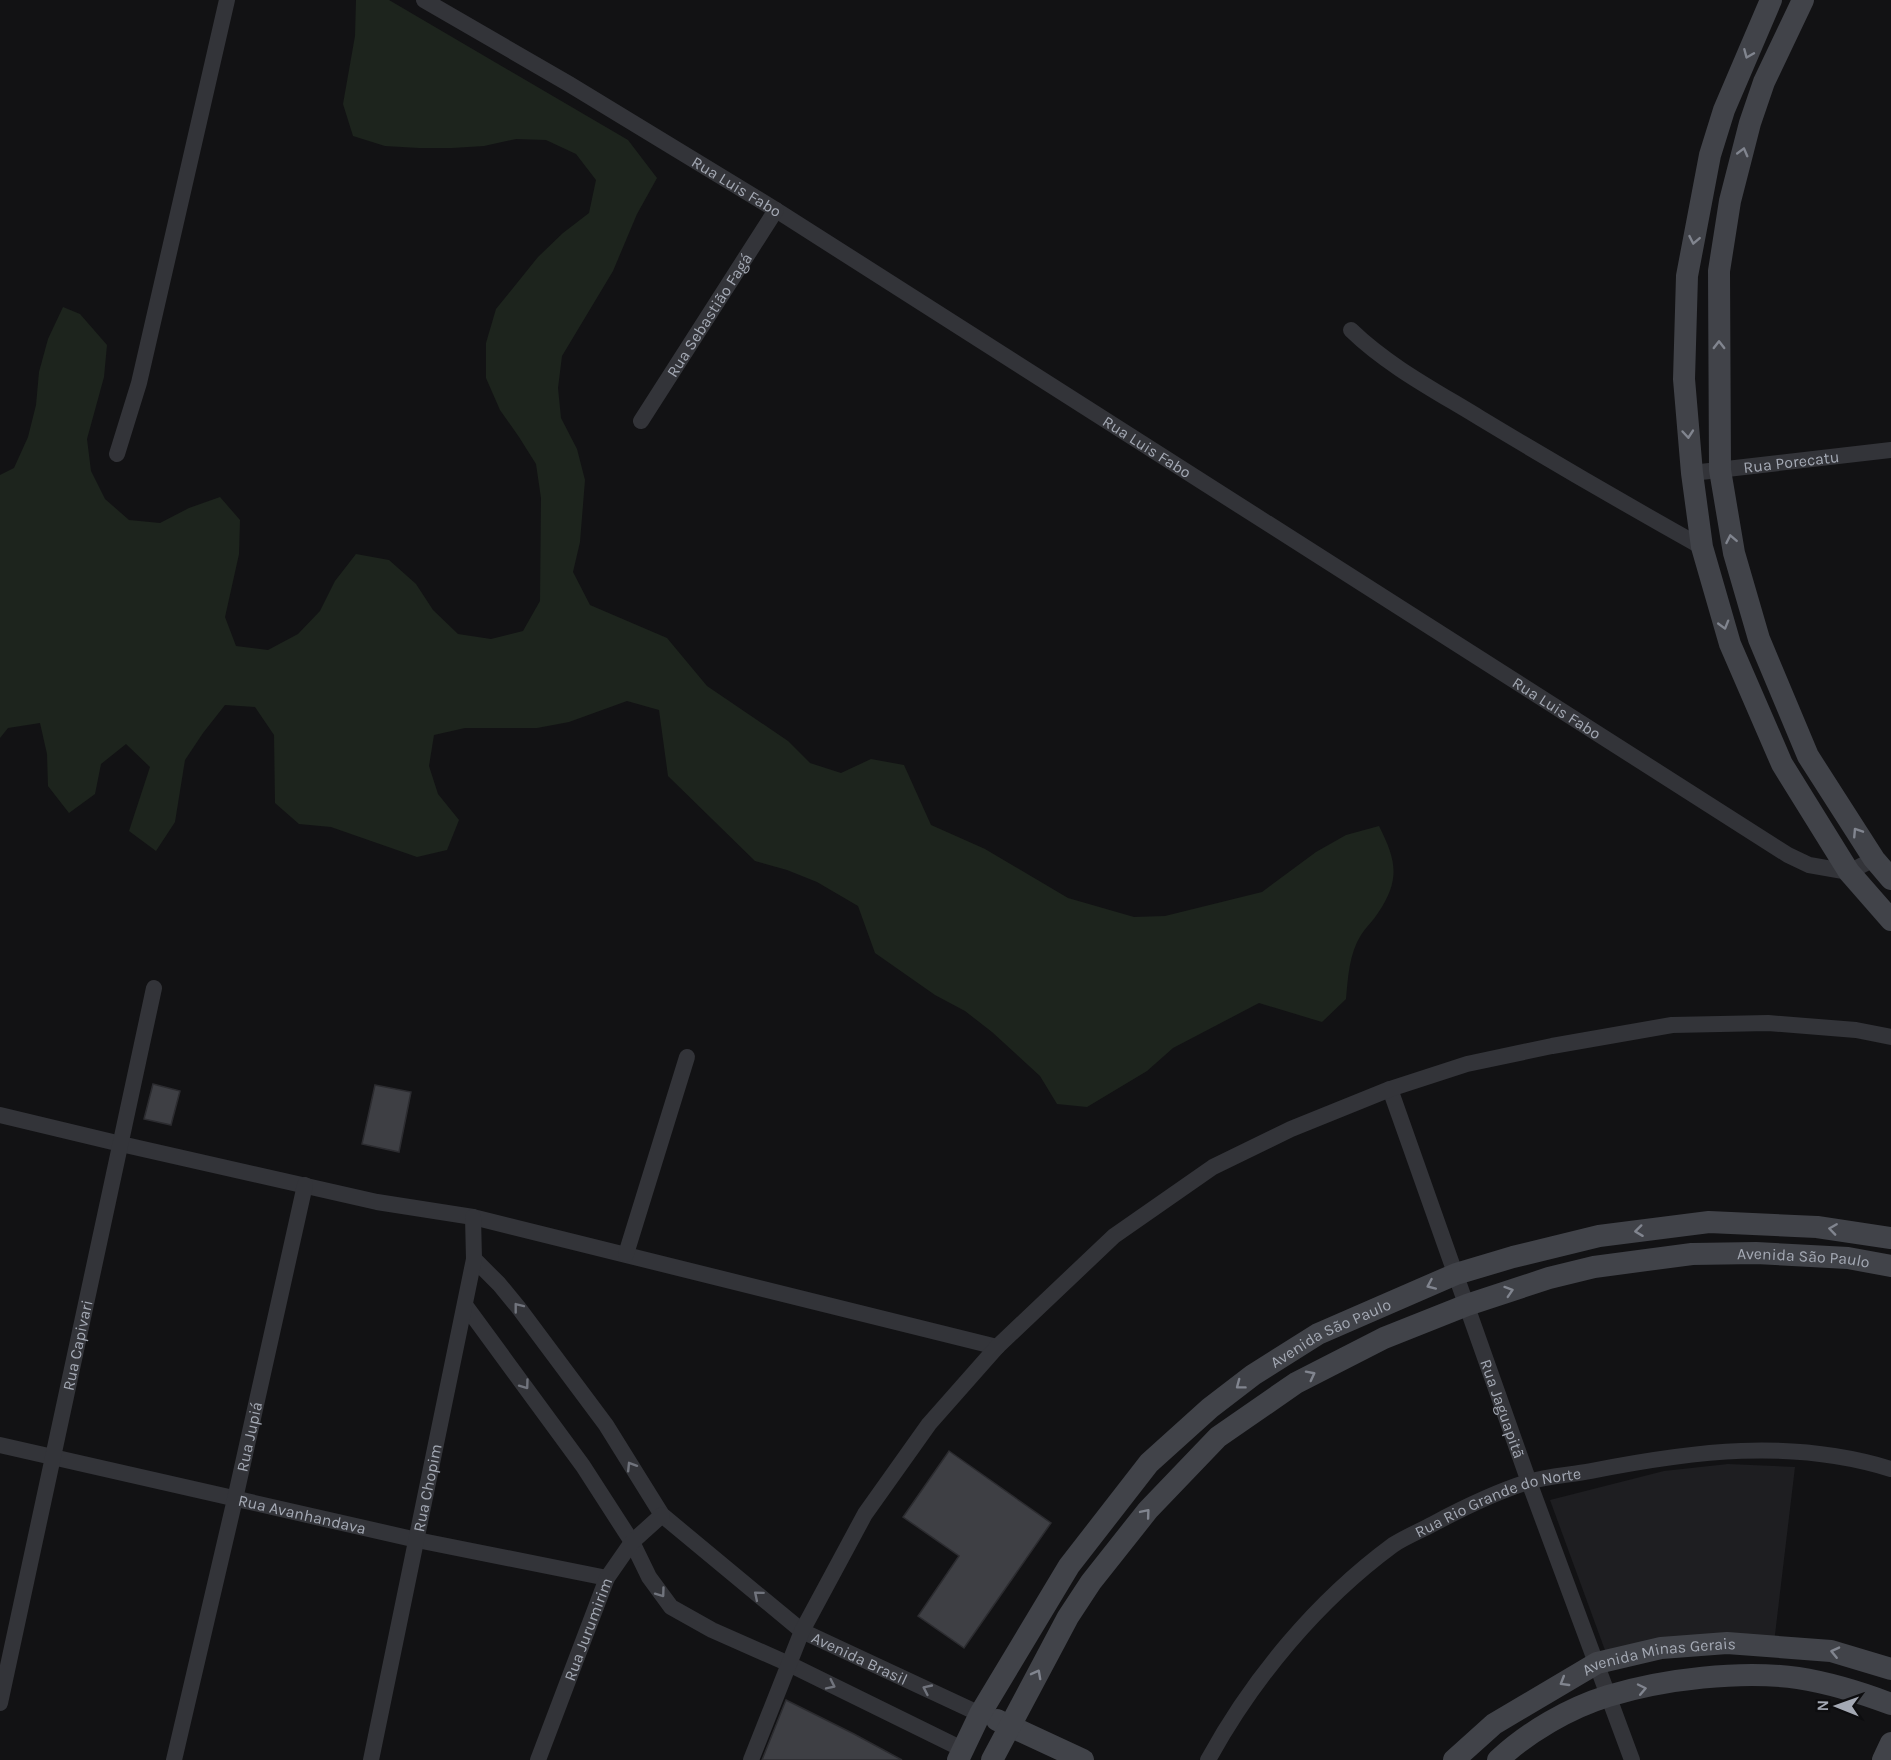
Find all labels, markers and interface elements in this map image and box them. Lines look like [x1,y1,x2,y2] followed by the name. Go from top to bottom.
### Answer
[1743,47,1755,58] one-way arrow
[1735,147,1748,157] one-way arrow
[689,152,785,221] street label: Rua Luis Fabo
[1688,235,1701,245] one-way arrow
[662,249,756,380] street label: Rua Sebastião Fagá
[1713,340,1725,349] one-way arrow
[1099,411,1195,482] street label: Rua Luis Fabo
[1681,430,1694,439] one-way arrow
[1742,447,1840,477] street label: Rua Porecatu
[1725,534,1738,544] one-way arrow
[1717,620,1730,630] one-way arrow
[1509,672,1605,743] street label: Rua Luis Fabo
[1852,828,1864,838] one-way arrow
[1634,1224,1644,1237] one-way arrow
[1828,1224,1838,1236] one-way arrow
[1737,1243,1872,1271] street label: Avenida São Paulo
[1426,1278,1437,1290] one-way arrow
[1503,1286,1514,1298] one-way arrow
[1266,1294,1394,1371] street label: Avenida São Paulo
[58,1298,96,1392] street label: Rua Capivari
[514,1303,525,1314] one-way arrow
[1477,1356,1529,1461] street label: Rua Jaguapitã
[1304,1371,1315,1382] one-way arrow
[1236,1378,1247,1389] one-way arrow
[517,1379,528,1390] one-way arrow
[232,1400,266,1473] street label: Rua Jupiá
[409,1442,445,1533] street label: Rua Chopim
[627,1461,638,1472] one-way arrow
[1411,1463,1582,1541] street label: Rua Rio Grande do Norte
[236,1490,368,1538] street label: Rua Avanhandava
[1139,1509,1150,1520] one-way arrow
[559,1575,616,1683] street label: Rua Jurumirim
[654,1587,665,1598] one-way arrow
[754,1591,765,1602] one-way arrow
[809,1627,911,1689] street label: Avenida Brasil
[1578,1633,1737,1679] street label: Avenida Minas Gerais
[1830,1647,1840,1660] one-way arrow
[1030,1670,1041,1680] one-way arrow
[1560,1675,1570,1687] one-way arrow
[1807,1676,1867,1736] north arrow
[824,1677,835,1689] one-way arrow
[1637,1683,1647,1696] one-way arrow
[923,1685,934,1697] one-way arrow
[1813,1700,1832,1712] text: N

